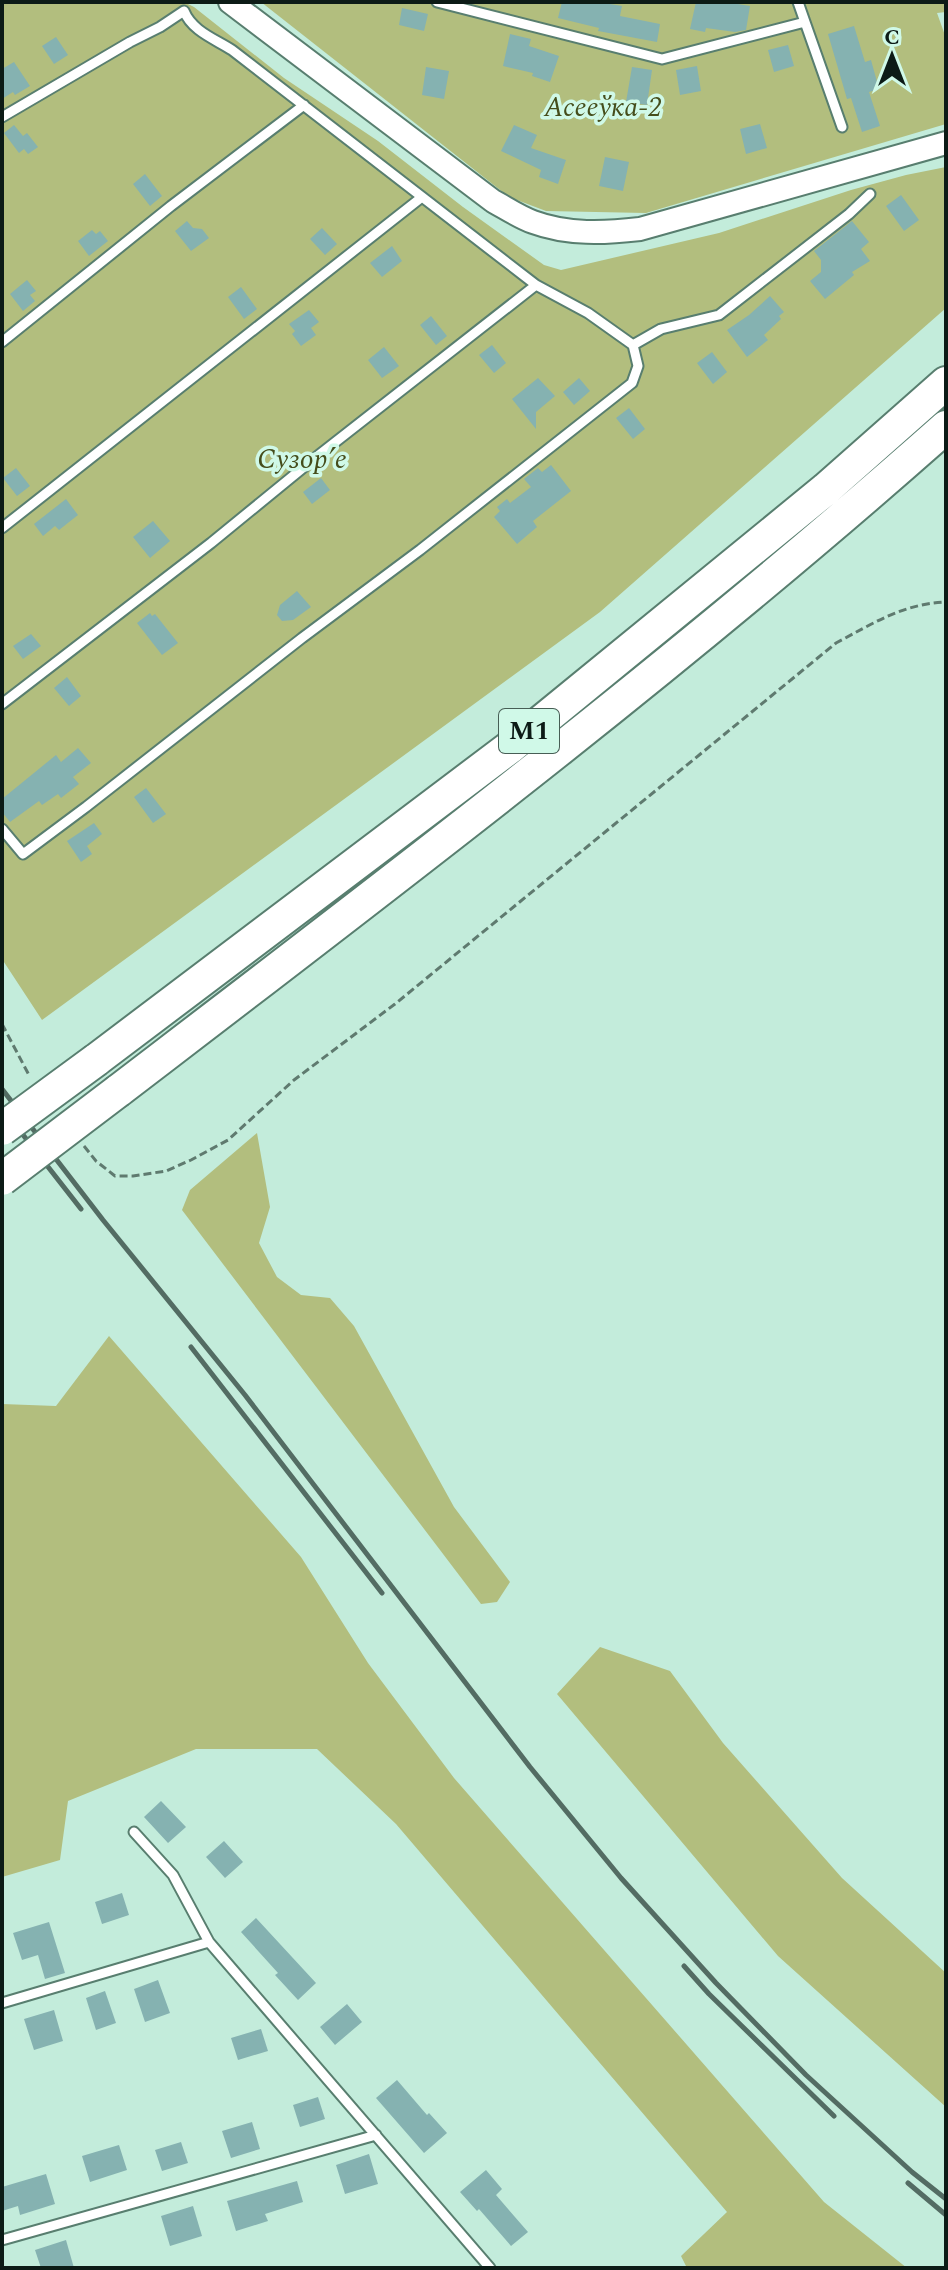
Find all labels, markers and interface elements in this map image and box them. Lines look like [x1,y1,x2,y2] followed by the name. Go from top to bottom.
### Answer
[852,16,932,96] north arrow
[884,21,900,54] text: С
[543,86,662,129] park label: Асееўка-2
[257,438,347,481] park label: Сузорʼе
[499,709,559,753] road number: М1

